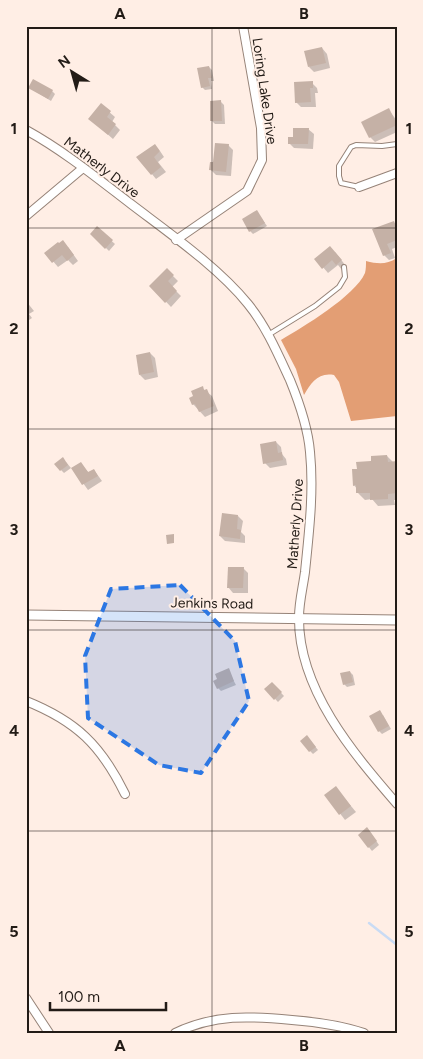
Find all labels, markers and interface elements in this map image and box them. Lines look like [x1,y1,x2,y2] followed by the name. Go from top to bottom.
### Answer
[114,4,126,23] text: A
[299,4,309,23] text: B
[249,37,280,146] street label: Loring Lake Drive
[48,48,98,98] north arrow
[55,52,74,72] text: N
[11,119,17,138] text: 1
[406,119,412,138] text: 1
[60,133,143,202] street label: Matherly Drive
[9,319,19,338] text: 2
[404,319,414,338] text: 2
[284,478,307,570] street label: Matherly Drive
[10,520,19,539] text: 3
[405,520,414,539] text: 3
[170,594,254,613] street label: Jenkins Road
[9,721,19,740] text: 4
[404,721,414,740] text: 4
[9,922,19,941] text: 5
[404,922,414,941] text: 5
[50,979,166,1011] scale bar
[58,988,100,1006] text: 100 m
[114,1036,126,1055] text: A
[299,1036,309,1055] text: B

